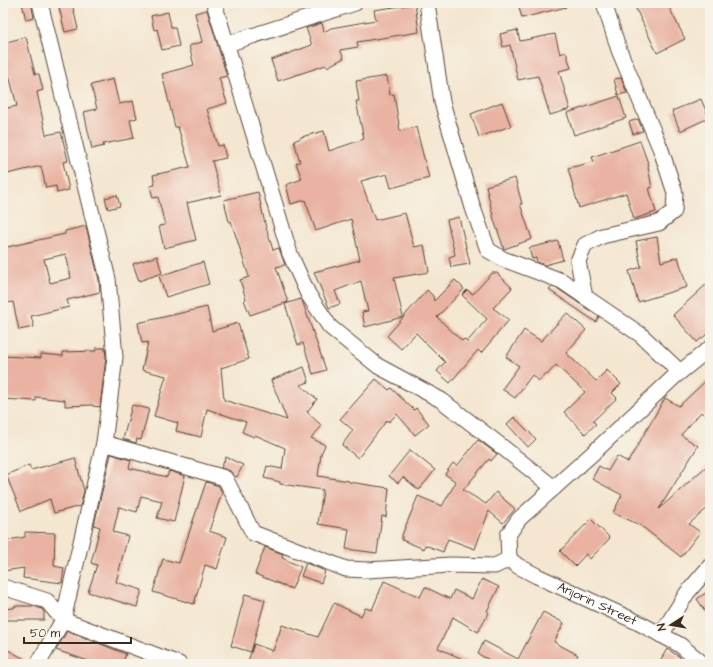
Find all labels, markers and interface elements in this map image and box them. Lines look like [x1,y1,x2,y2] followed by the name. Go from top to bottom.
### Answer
[554,578,640,630] street label: Anjorin Street
[651,605,691,645] north arrow
[24,619,131,645] scale bar
[654,622,670,632] text: N
[30,625,61,642] text: 50 m

